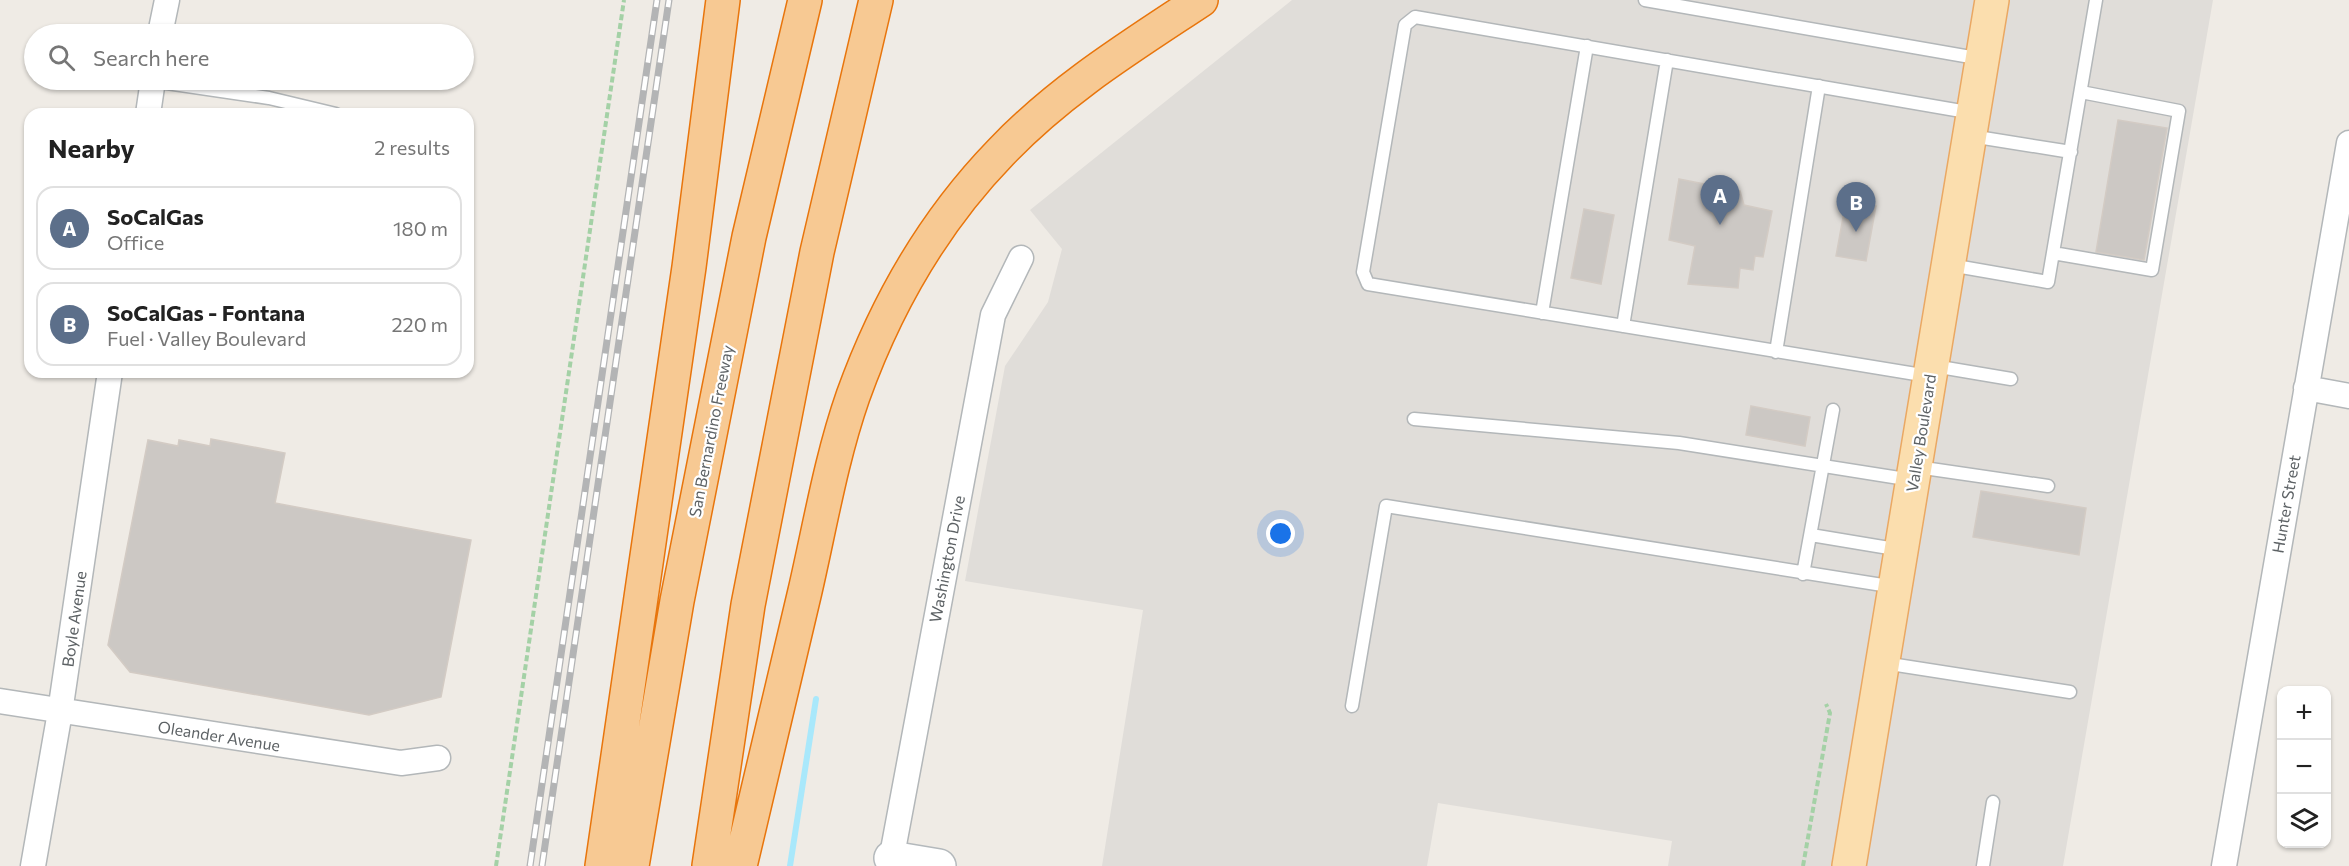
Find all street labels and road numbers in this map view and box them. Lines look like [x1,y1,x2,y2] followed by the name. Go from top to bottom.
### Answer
[685,343,737,519] street label: San Bernardino Freeway
[1902,373,1939,493] street label: Valley Boulevard
[2267,453,2304,555] street label: Hunter Street
[925,494,968,624] street label: Washington Drive
[57,570,90,668] street label: Boyle Avenue
[157,716,282,755] street label: Oleander Avenue

